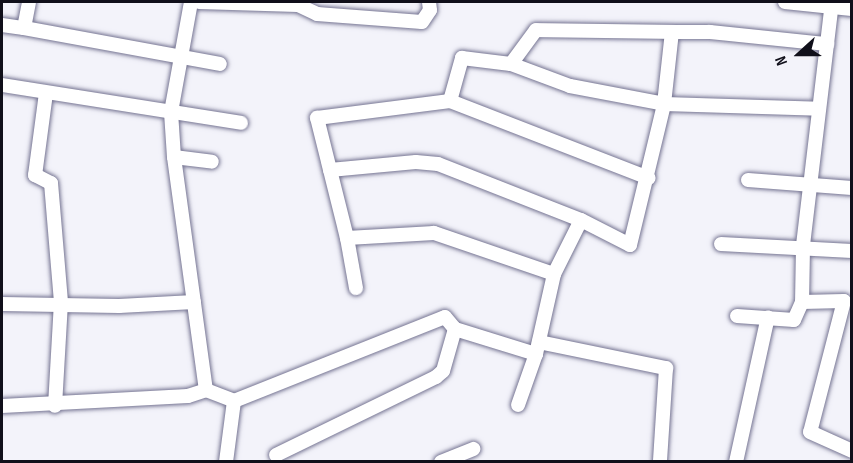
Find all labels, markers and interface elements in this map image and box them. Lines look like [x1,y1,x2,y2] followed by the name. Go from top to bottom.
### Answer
[769,24,829,84] north arrow
[771,53,792,68] text: N

